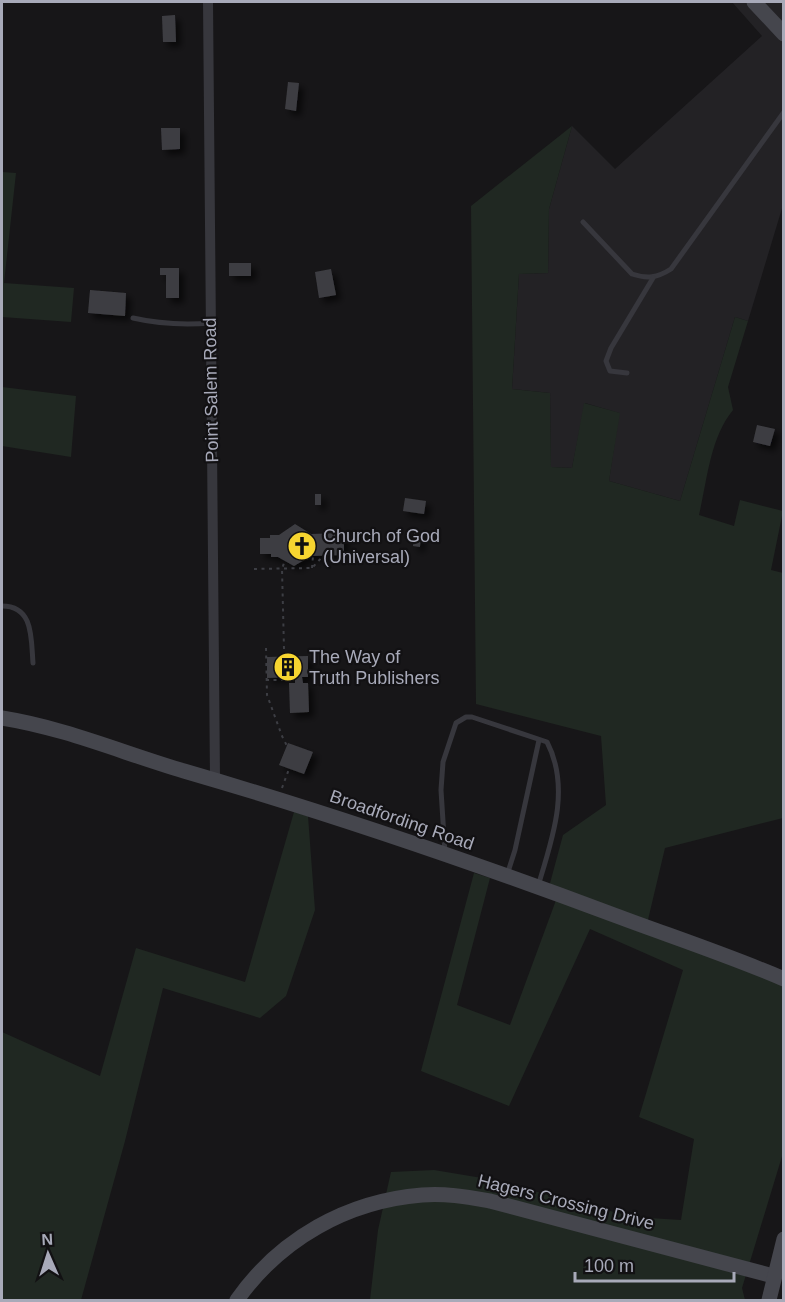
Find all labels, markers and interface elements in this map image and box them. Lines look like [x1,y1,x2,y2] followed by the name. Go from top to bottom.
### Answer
[200,317,222,463] street label: Point Salem Road
[323,526,440,567] place label: Church of God (Universal)
[286,530,318,562] church icon: Church of God (Universal)
[309,647,439,688] place label: The Way of Truth Publishers
[272,651,304,683] building icon: The Way of Truth Publishers
[327,786,477,854] street label: Broadfording Road
[476,1170,656,1234] street label: Hagers Crossing Drive
[18,1224,78,1284] north arrow
[41,1231,53,1248] text: N
[575,1245,734,1283] scale bar
[584,1256,634,1276] text: 100 m

